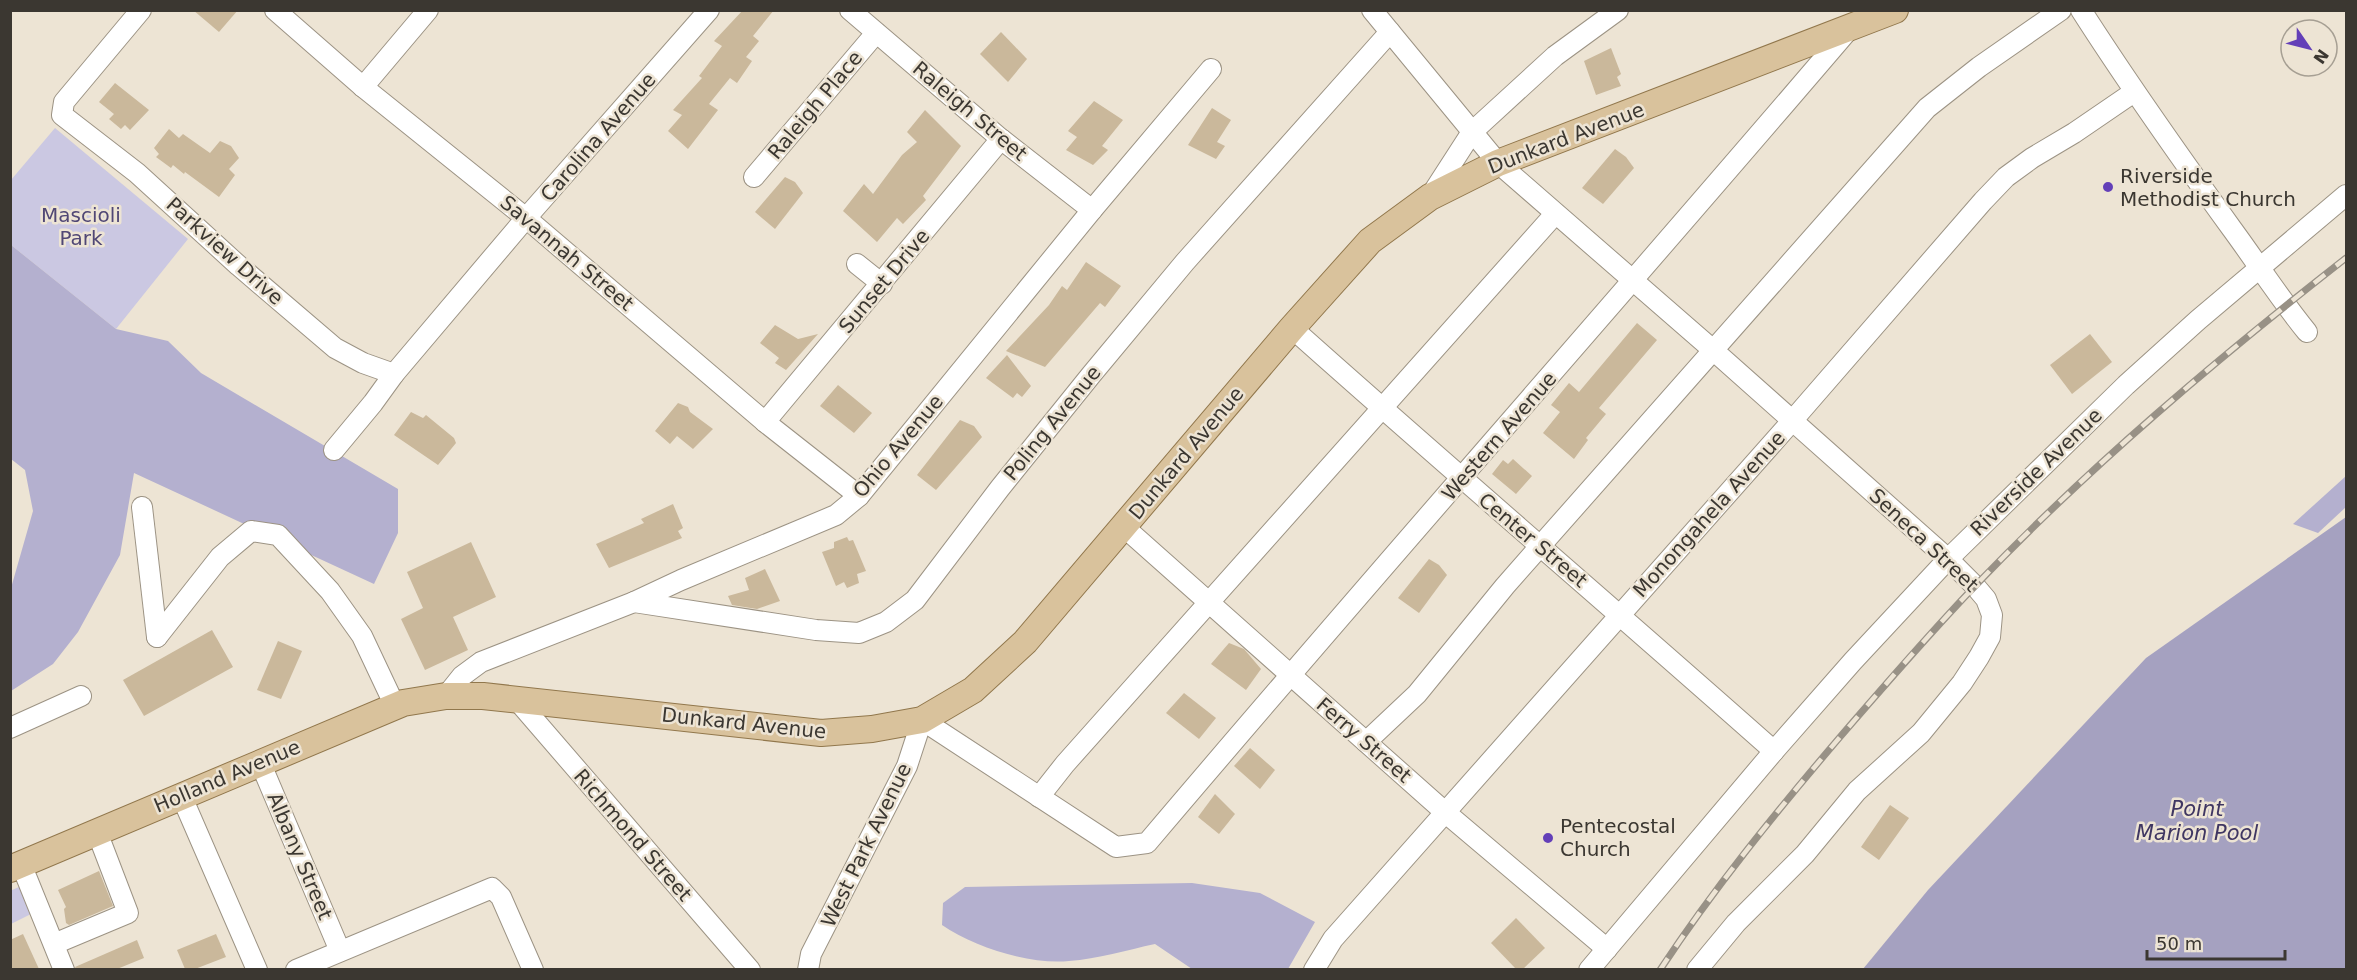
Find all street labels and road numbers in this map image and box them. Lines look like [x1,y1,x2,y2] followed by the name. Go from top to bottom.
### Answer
[763,46,867,164] street label: Raleigh Place
[908,56,1032,166] street label: Raleigh Street
[535,68,661,206] street label: Carolina Avenue
[1484,97,1648,179] street label: Dunkard Avenue
[496,190,639,316] street label: Savannah Street
[162,192,288,310] street label: Parkview Drive
[834,224,934,338] street label: Sunset Drive
[998,361,1106,485] street label: Poling Avenue
[1437,367,1561,505] street label: Western Avenue
[1124,382,1248,524] street label: Dunkard Avenue
[848,390,948,502] street label: Ohio Avenue
[1965,403,2107,541] street label: Riverside Avenue
[1628,426,1790,602] street label: Monongahela Avenue
[1864,483,1984,597] street label: Seneca Street
[1474,488,1592,593] street label: Center Street
[1312,692,1416,788] street label: Ferry Street
[660,702,828,744] street label: Dunkard Avenue
[150,734,304,818] street label: Holland Avenue
[816,759,916,931] street label: West Park Avenue
[569,764,697,906] street label: Richmond Street
[262,789,338,923] street label: Albany Street

